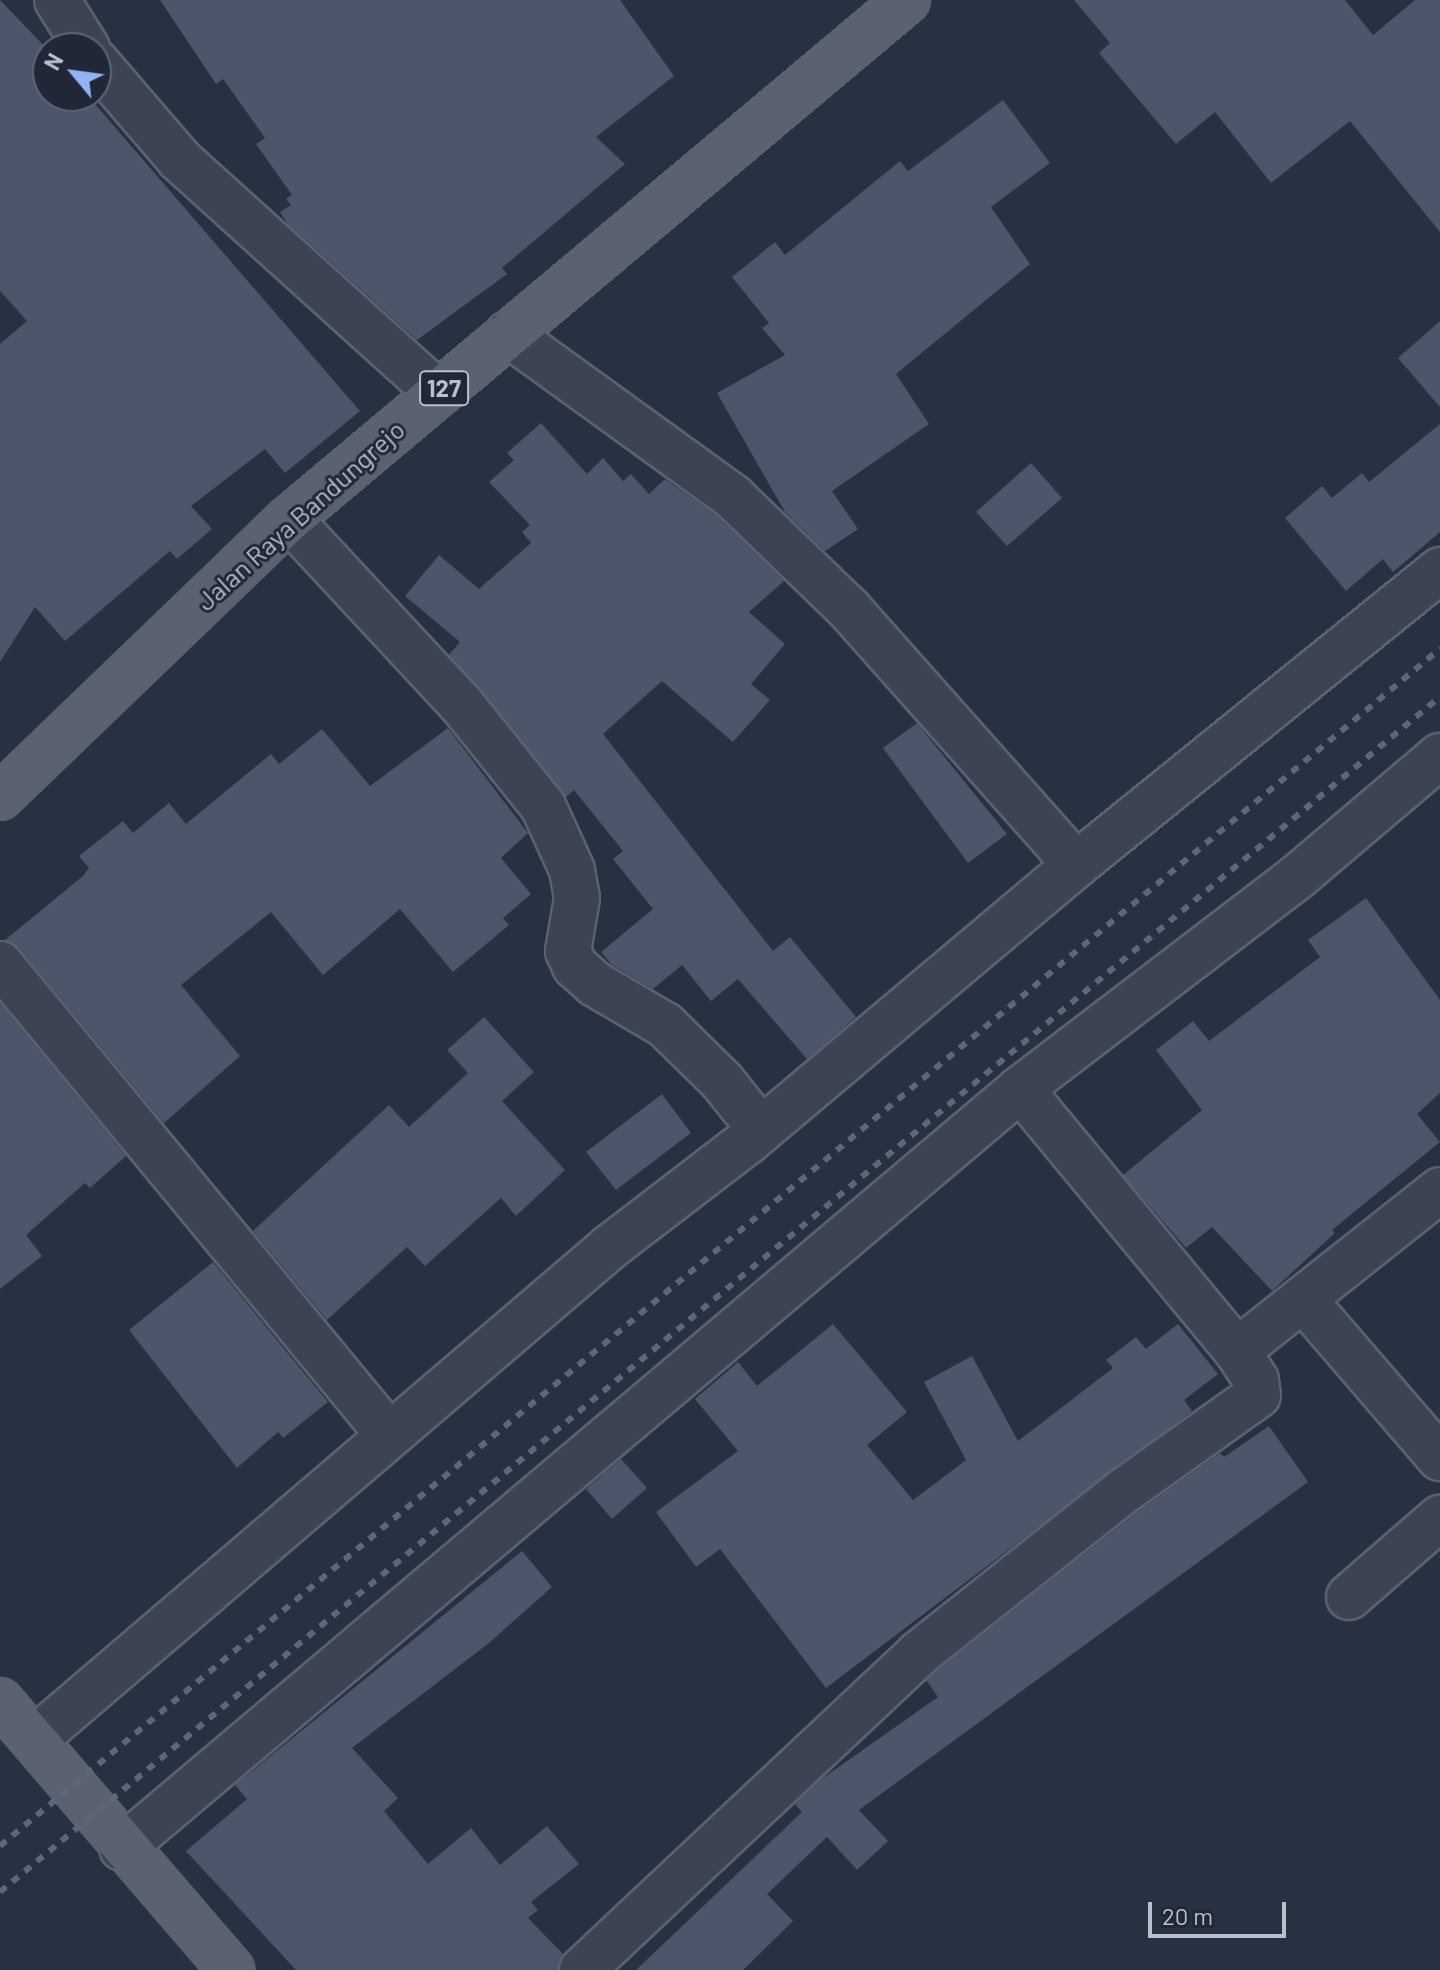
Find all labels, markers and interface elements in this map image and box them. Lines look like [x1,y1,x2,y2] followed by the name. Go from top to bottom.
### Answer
[32,32,112,112] north arrow
[38,49,68,74] text: N
[418,368,470,408] road number: 127
[190,413,410,617] street label: Jalan Raya Bandungrejo
[1152,1886,1290,1936] scale bar
[1162,1901,1213,1930] text: 20 m

